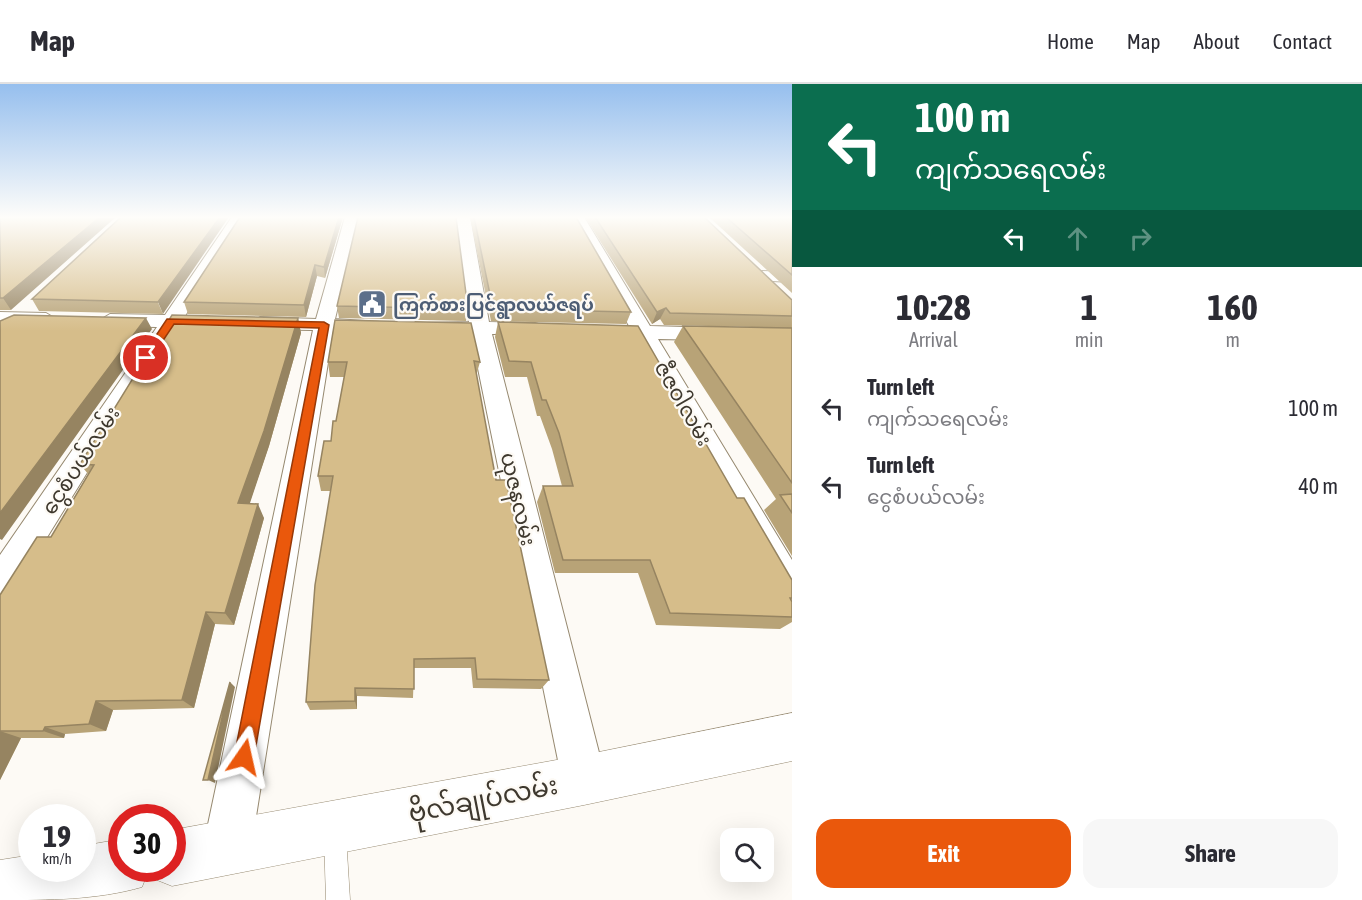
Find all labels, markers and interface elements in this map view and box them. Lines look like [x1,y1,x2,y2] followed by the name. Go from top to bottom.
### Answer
[30,25,75,57] text: Map
[1047,29,1094,53] text: Home
[1127,29,1161,53] text: Map
[1194,29,1240,53] text: About
[1273,29,1332,53] text: Contact
[915,93,1010,141] text: 100 m
[816,108,894,186] icon: left
[915,154,1106,185] text: ကျက်သရေလမ်း
[998,222,1031,255] icon: left
[1061,222,1094,255] icon: ahead
[1124,222,1157,255] icon: right
[896,286,971,328] text: 10:28
[1081,286,1097,328] text: 1
[1207,286,1258,328] text: 160
[356,288,388,320] public building icon: ကြက်စားပြင်ရွာလယ်ဇရပ်
[393,293,594,319] place label: ကြက်စားပြင်ရွာလယ်ဇရပ်
[909,328,958,351] text: Arrival
[1075,328,1103,351] text: min
[1225,328,1240,351] text: m
[120,332,171,383] pin
[129,341,162,374] icon: arrive
[650,355,720,450] street label: ဇီဇဝါလမ်း
[867,374,934,400] text: Turn left
[816,392,849,425] icon: left
[1288,395,1338,421] text: 100 m
[34,400,128,521] street label: ငွေစံပယ်လမ်း
[867,407,1009,430] text: ကျက်သရေလမ်း
[491,449,544,549] street label: ယုဇနလမ်း
[867,452,934,478] text: Turn left
[816,470,849,503] icon: left
[1298,473,1338,499] text: 40 m
[867,485,985,508] text: ငွေစံပယ်လမ်း
[212,725,276,789] position arrow
[405,768,561,834] street label: ဗိုလ်ချုပ်လမ်း
[108,804,186,882] speed limit sign: 30
[43,819,71,853] text: 19
[816,819,1071,888] button: Exit
[1083,819,1338,888] button: Share
[720,828,774,882] map controls
[720,828,774,882] button: search
[42,850,72,867] text: km/h

